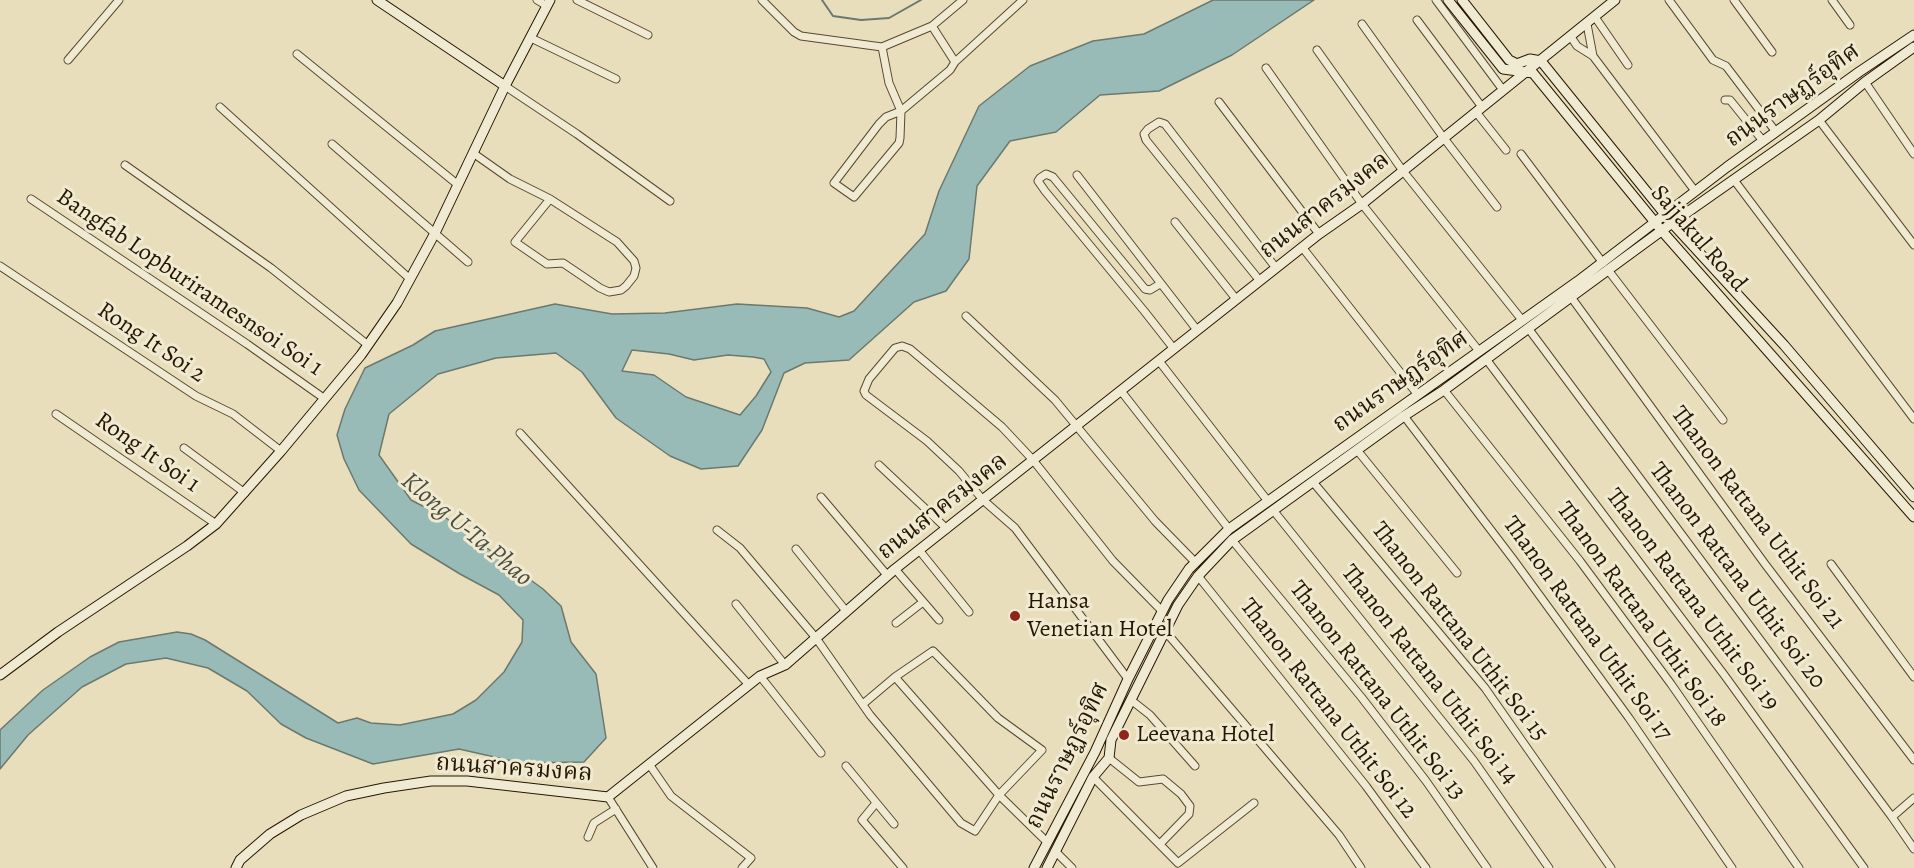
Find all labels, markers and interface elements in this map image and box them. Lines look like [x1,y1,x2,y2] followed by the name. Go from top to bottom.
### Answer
[1720,38,1866,154] street label: ถนนราษฏร์อุทิศ
[1254,146,1396,266] street label: ถนนสาครมงคล
[1644,180,1752,298] street label: Sajjakul Road
[50,183,328,383] street label: Bangfab Lopburiramesnsoi Soi 1
[91,296,211,390] street label: Rong It Soi 2
[1328,325,1474,439] street label: ถนนราษฏร์อุทิศ
[1664,401,1850,635] street label: Thanon Rattana Uthit Soi 21
[89,406,205,500] street label: Rong It Soi 1
[872,447,1014,567] street label: ถนนสาครมงคล
[1642,457,1832,695] street label: Thanon Rattana Uthit Soi 20
[394,466,538,594] water label: Klong U-Ta Phao
[1599,483,1785,717] street label: Thanon Rattana Uthit Soi 19
[1550,497,1732,733] street label: Thanon Rattana Uthit Soi 18
[1496,511,1678,747] street label: Thanon Rattana Uthit Soi 17
[1364,517,1554,747] street label: Thanon Rattana Uthit Soi 15
[1334,559,1524,791] street label: Thanon Rattana Uthit Soi 14
[1283,576,1471,806] street label: Thanon Rattana Uthit Soi 13
[1027,588,1172,644] place label: Hansa Venetian Hotel
[1233,593,1423,825] street label: Thanon Rattana Uthit Soi 12
[1008,609,1022,623] marker: Hansa Venetian Hotel
[1020,678,1116,834] street label: ถนนราษฏร์อุทิศ
[1136,721,1274,749] place label: Leevana Hotel
[1117,728,1131,742] marker: Leevana Hotel
[435,749,593,789] street label: ถนนสาครมงคล

